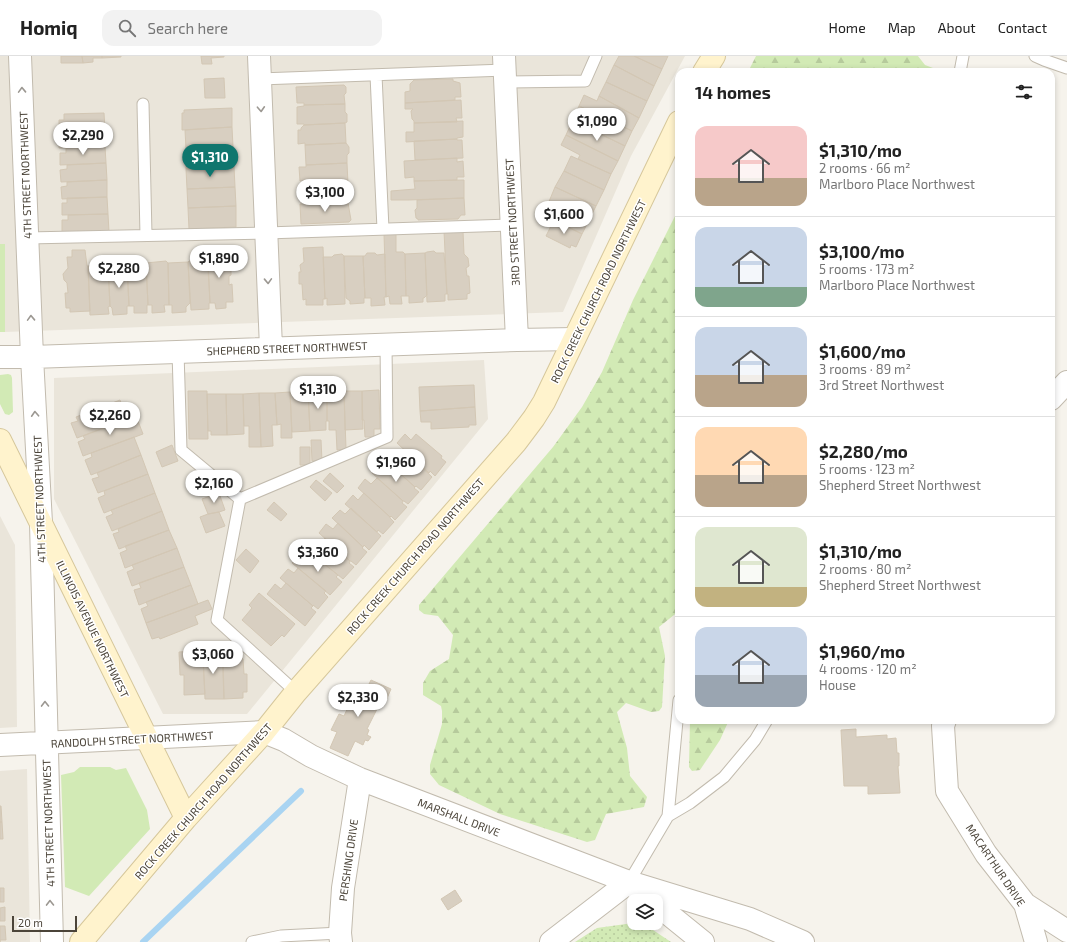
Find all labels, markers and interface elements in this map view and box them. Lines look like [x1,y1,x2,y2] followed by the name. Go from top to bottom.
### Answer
[102,10,382,46] search box
[20,16,78,39] text: Homiq
[116,17,138,39] icon: search
[148,19,228,37] text: Search here
[829,19,866,36] text: Home
[888,19,916,36] text: Map
[938,19,976,36] text: About
[998,19,1047,36] text: Contact
[1013,81,1035,103] icon: filters
[695,82,771,102] text: 14 homes
[17,87,26,93] one-way arrow
[257,106,265,112] one-way arrow
[564,108,630,142] pin: $1,090
[16,110,34,239] street label: 4TH STREET NORTHWEST
[577,113,617,129] text: $1,090
[50,122,116,156] pin: $2,290
[62,127,104,143] text: $2,290
[819,140,902,160] text: $1,310/mo
[727,142,775,190] icon: home
[177,144,243,178] pin: $1,310
[191,149,229,165] text: $1,310
[502,157,522,286] street label: 3RD STREET NORTHWEST
[819,160,910,176] text: 2 rooms · 66 m²
[819,176,975,192] text: Marlboro Place Northwest
[292,179,358,213] pin: $3,100
[305,184,345,200] text: $3,100
[548,197,649,385] street label: ROCK CREEK CHURCH ROAD NORTHWEST
[531,201,597,235] pin: $1,600
[544,206,584,222] text: $1,600
[819,241,905,261] text: $3,100/mo
[727,243,775,291] icon: home
[186,245,252,279] pin: $1,890
[199,250,239,266] text: $1,890
[86,255,152,289] pin: $2,280
[98,260,140,276] text: $2,280
[819,261,914,277] text: 5 rooms · 173 m²
[819,277,975,293] text: Marlboro Place Northwest
[264,278,273,284] one-way arrow
[26,315,35,321] one-way arrow
[206,339,368,357] street label: SHEPHERD STREET NORTHWEST
[819,341,906,361] text: $1,600/mo
[727,343,775,391] icon: home
[819,361,911,377] text: 3 rooms · 89 m²
[285,376,351,410] pin: $1,310
[819,377,944,393] text: 3rd Street Northwest
[299,381,337,397] text: $1,310
[77,402,143,436] pin: $2,260
[89,407,131,423] text: $2,260
[31,411,39,417] one-way arrow
[30,434,48,563] street label: 4TH STREET NORTHWEST
[819,441,908,461] text: $2,280/mo
[727,443,775,491] icon: home
[363,449,429,483] pin: $1,960
[376,454,416,470] text: $1,960
[819,461,915,477] text: 5 rooms · 123 m²
[181,470,247,504] pin: $2,160
[194,475,234,491] text: $2,160
[344,475,487,637] street label: ROCK CREEK CHURCH ROAD NORTHWEST
[819,477,981,493] text: Shepherd Street Northwest
[285,539,351,573] pin: $3,360
[819,541,902,561] text: $1,310/mo
[727,543,775,591] icon: home
[297,544,339,560] text: $3,360
[54,558,132,700] street label: ILLINOIS AVENUE NORTHWEST
[819,561,911,577] text: 2 rooms · 80 m²
[819,577,981,593] text: Shepherd Street Northwest
[180,641,246,675] pin: $3,060
[819,641,905,661] text: $1,960/mo
[727,643,775,691] icon: home
[192,646,234,662] text: $3,060
[819,661,917,677] text: 4 rooms · 120 m²
[819,677,856,693] text: House
[325,684,391,718] pin: $2,330
[337,689,379,705] text: $2,330
[41,701,49,707] one-way arrow
[132,720,275,882] street label: ROCK CREEK CHURCH ROAD NORTHWEST
[50,728,214,750] street label: RANDOLPH STREET NORTHWEST
[39,758,57,887] street label: 4TH STREET NORTHWEST
[416,795,502,839] street label: MARSHALL DRIVE
[336,818,360,902] street label: PERSHING DRIVE
[964,821,1028,909] street label: MACARTHUR DRIVE
[627,894,663,930] map controls
[627,894,663,930] button: layers
[46,900,54,906] one-way arrow
[12,914,77,933] scale bar
[18,916,43,929] text: 20 m

